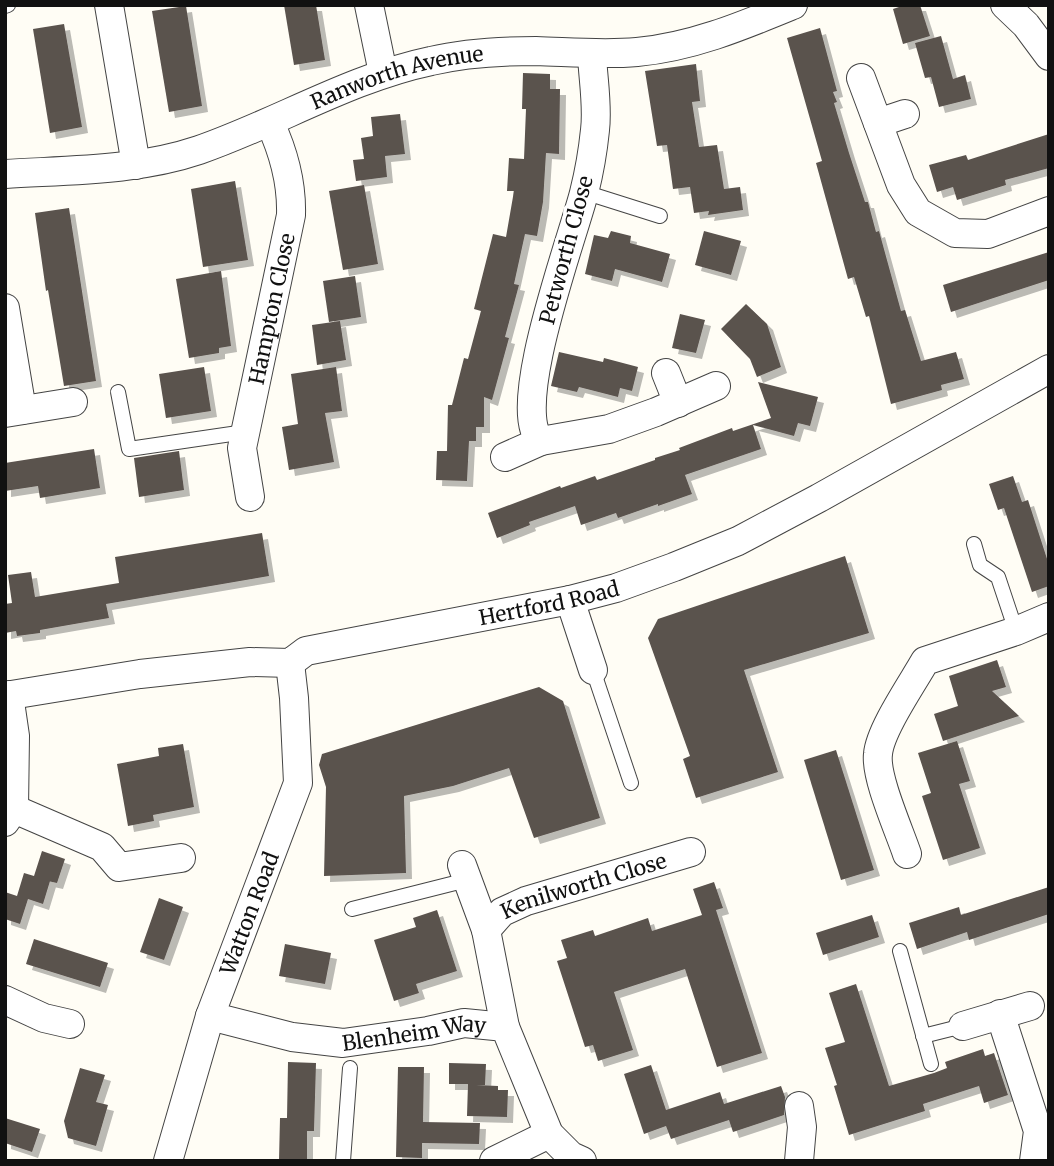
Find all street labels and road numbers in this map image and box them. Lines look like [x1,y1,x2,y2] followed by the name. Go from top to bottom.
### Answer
[306,40,484,115] street label: Ranworth Avenue
[533,173,599,327] street label: Petworth Close
[242,230,300,387] street label: Hampton Close
[476,574,622,631] street label: Hertford Road
[213,847,285,979] street label: Watton Road
[496,847,670,924] street label: Kenilworth Close
[340,1009,488,1056] street label: Blenheim Way

